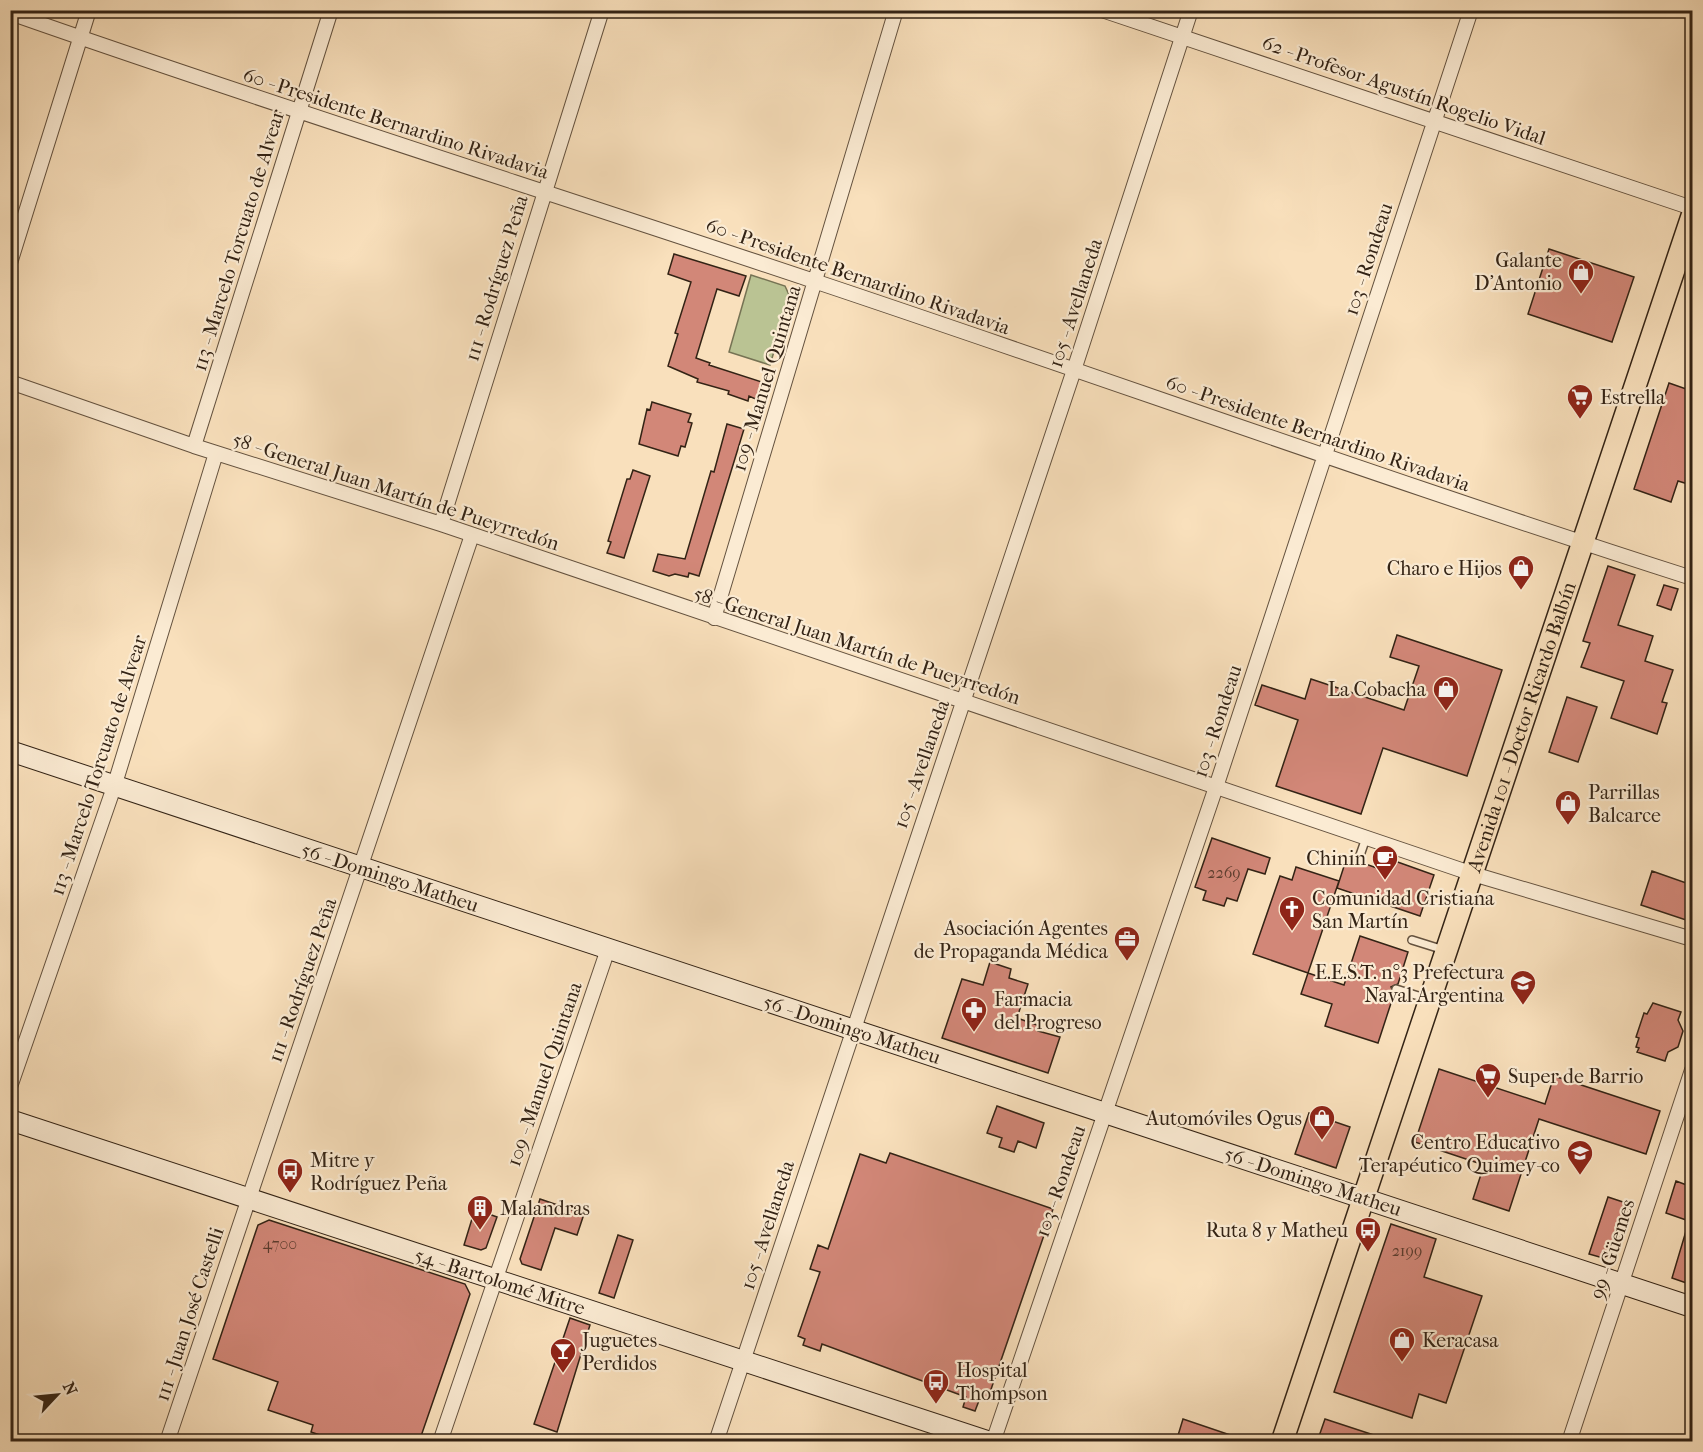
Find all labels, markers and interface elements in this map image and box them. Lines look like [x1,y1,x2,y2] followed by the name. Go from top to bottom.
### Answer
[1259,31,1549,150] street label: 62 - Profesor Agustín Rogelio Vidal
[240,63,552,184] street label: 60 - Presidente Bernardino Rivadavia
[188,106,289,374] street label: 113 - Marcelo Torcuato de Alvear
[460,192,533,364] street label: 111 - Rodríguez Peña
[1339,199,1398,318] street label: 103 - Rondeau
[703,213,1014,340] street label: 60 - Presidente Bernardino Rivadavia
[1044,235,1107,371] street label: 105 - Avellaneda
[1474,249,1562,295] place label: Galante D'Antonio
[1566,257,1596,295] shop icon: Galante D'Antonio
[727,282,806,474] street label: 109 - Manuel Quintana
[1163,370,1474,497] street label: 60 - Presidente Bernardino Rivadavia
[1565,382,1595,420] supermarket icon: Estrella
[1600,386,1666,409] place label: Estrella
[230,428,562,555] street label: 58 - General Juan Martín de Pueyrredón
[1506,553,1536,591] shop icon: Charo e Hijos
[1387,557,1502,580] place label: Charo e Hijos
[1462,579,1581,876] street label: Avenida 101 - Doctor Ricardo Balbín
[691,582,1023,709] street label: 58 - General Juan Martín de Pueyrredón
[45,632,152,898] street label: 113 - Marcelo Torcuato de Alvear
[1188,661,1247,780] street label: 103 - Rondeau
[1431,674,1461,712] shop icon: La Cobacha
[1328,678,1427,701] place label: La Cobacha
[889,696,954,831] street label: 105 - Avellaneda
[1588,781,1661,827] place label: Parrillas Balcarce
[1553,788,1583,826] shop icon: Parrillas Balcarce
[298,838,482,917] street label: 56 - Domingo Matheu
[1370,843,1400,881] cafe icon: Chinin
[1306,847,1366,870] place label: Chinin
[1207,863,1241,882] house number: 2269
[1312,887,1495,933] place label: Comunidad Cristiana San Martín
[264,894,342,1065] street label: 111 - Rodríguez Peña
[1277,894,1307,932] church icon: Comunidad Cristiana San Martín
[914,917,1109,963] place label: Asociación Agentes de Propaganda Médica
[1112,924,1142,962] office icon: Asociación Agentes de Propaganda Médica
[1315,961,1505,1007] place label: E.E.S.T. n°3 Prefectura Naval Argentina
[1508,968,1538,1006] school or university icon: E.E.S.T. n°3 Prefectura Naval Argentina
[502,978,587,1169] street label: 109 - Manuel Quintana
[994,988,1102,1034] place label: Farmacia del Progreso
[760,990,944,1069] street label: 56 - Domingo Matheu
[959,995,989,1033] pharmacy icon: Farmacia del Progreso
[1473,1061,1503,1099] supermarket icon: Super de Barrio
[1508,1065,1643,1088] place label: Super de Barrio
[1307,1103,1337,1141] shop icon: Automóviles Ogus
[1145,1107,1302,1130] place label: Automóviles Ogus
[1031,1121,1091,1240] street label: 103 - Rondeau
[1359,1131,1560,1177] place label: Centro Educativo Terapéutico Quimey-co
[1565,1138,1595,1176] school or university icon: Centro Educativo Terapéutico Quimey-co
[1221,1142,1405,1221] street label: 56 - Domingo Matheu
[310,1149,448,1195] place label: Mitre y Rodríguez Peña
[275,1156,305,1194] bus stop icon: Mitre y Rodríguez Peña
[736,1157,799,1293] street label: 105 - Avellaneda
[465,1193,495,1231] building icon: Malandras
[1585,1196,1639,1302] street label: 99 - Güemes
[500,1197,590,1220] place label: Malandras
[1353,1215,1383,1253] bus stop icon: Ruta 8 y Matheu
[1206,1219,1349,1242] place label: Ruta 8 y Matheu
[150,1224,229,1404] street label: 111 - Juan José Castelli
[263,1234,297,1253] house number: 4700
[1392,1241,1422,1260] house number: 2199
[412,1243,588,1320] street label: 54 - Bartolomé Mitre
[1387,1325,1417,1363] shop icon: Keracasa
[580,1329,657,1375] place label: Juguetes Perdidos
[1422,1329,1499,1352] place label: Keracasa
[548,1336,578,1374] bar icon: Juguetes Perdidos
[956,1359,1048,1405] place label: Hospital Thompson
[27,1365,87,1425] north arrow
[921,1367,951,1405] bus stop icon: Hospital Thompson
[59,1379,82,1399] text: N

